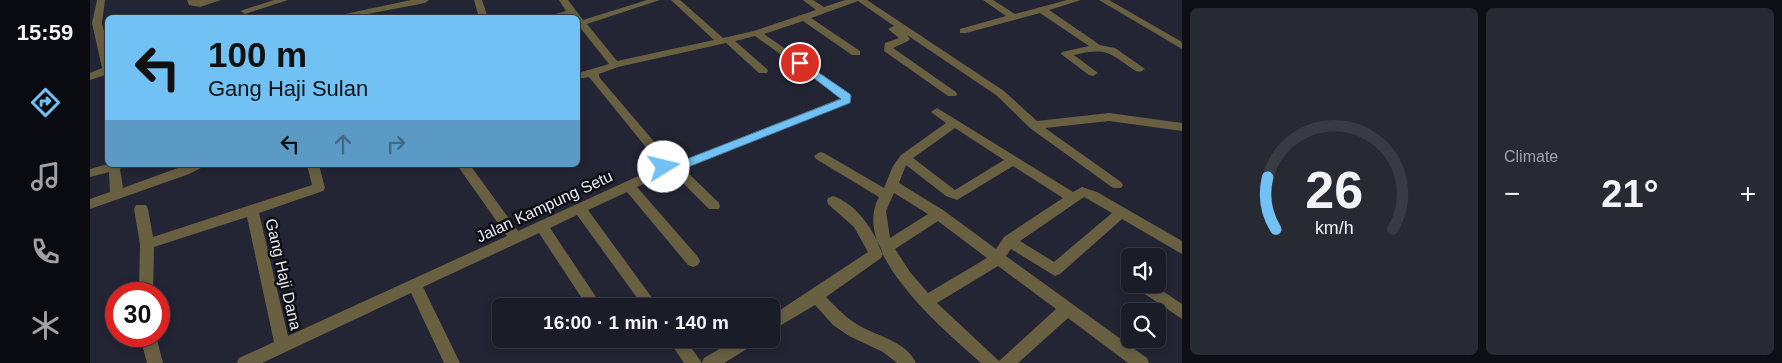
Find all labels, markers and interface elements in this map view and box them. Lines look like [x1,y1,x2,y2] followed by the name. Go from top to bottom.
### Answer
[17,20,73,45] text: 15:59
[125,35,190,100] icon: left
[208,35,307,74] text: 100 m
[779,42,821,84] pin
[786,49,814,77] icon: arrive
[208,76,368,101] text: Gang Haji Sulan
[28,85,63,120] icon: directions
[276,130,304,158] icon: left
[329,130,357,158] icon: ahead
[382,130,410,158] icon: right
[637,140,689,192] position arrow
[1504,148,1558,165] text: Climate
[28,159,63,194] icon: music
[1305,161,1363,219] text: 26
[473,167,615,246] street label: Jalan Kampung Setu
[1601,173,1659,215] text: 21°
[1504,178,1520,209] text: −
[1740,178,1756,209] text: +
[262,217,305,332] street label: Gang Haji Dana
[1315,218,1353,238] text: km/h
[28,234,63,269] icon: phone
[1121,248,1166,348] map controls
[1121,248,1166,293] button: sound
[105,282,170,347] speed limit sign: 30
[1121,303,1166,348] button: search
[28,308,63,343] icon: climate
[543,312,729,333] text: 16:00 · 1 min · 140 m

